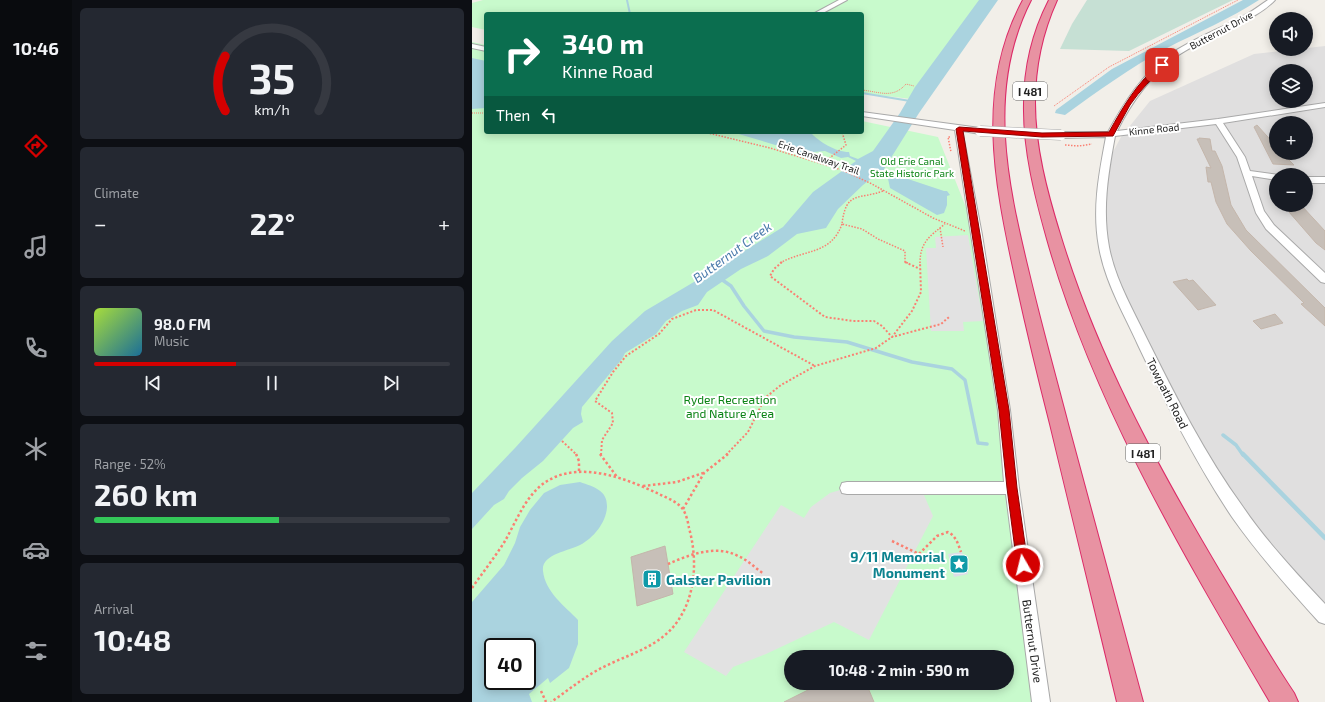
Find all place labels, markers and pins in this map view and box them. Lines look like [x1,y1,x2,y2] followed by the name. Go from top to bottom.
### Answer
[1145,48,1179,82] pin
[850,548,945,581] place label: 9/11 Memorial Monument
[948,553,970,575] place icon: 9/11 Memorial Monument
[641,568,663,590] building icon: Galster Pavilion
[666,571,771,588] place label: Galster Pavilion

